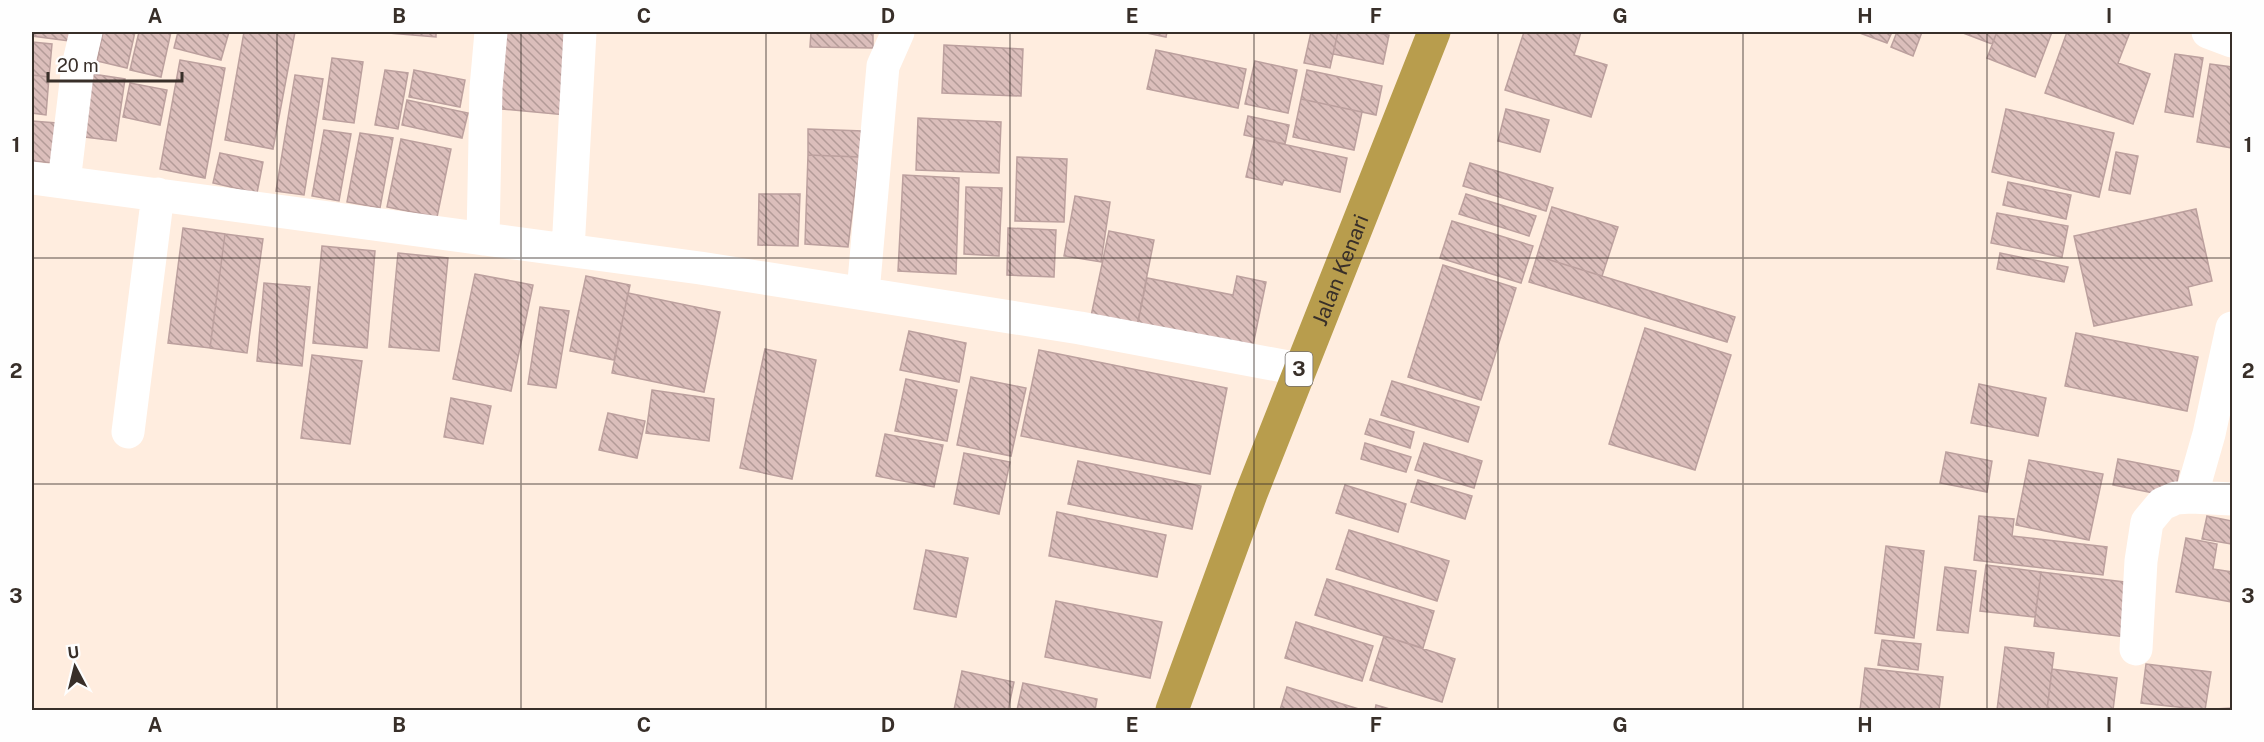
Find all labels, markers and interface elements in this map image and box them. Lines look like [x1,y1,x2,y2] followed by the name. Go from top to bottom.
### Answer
[148,4,162,28] text: A
[392,4,406,28] text: B
[637,4,651,28] text: C
[881,4,895,28] text: D
[1126,4,1138,28] text: E
[1370,4,1382,28] text: F
[1612,4,1628,28] text: G
[1857,4,1873,28] text: H
[2106,4,2112,28] text: I
[48,45,182,83] scale bar
[57,55,99,76] text: 20 m
[12,133,20,157] text: 1
[2244,133,2252,157] text: 1
[1306,211,1373,329] street label: Jalan Kenari
[1286,352,1312,386] road number: 3
[10,359,22,383] text: 2
[2242,359,2254,383] text: 2
[9,584,23,608] text: 3
[2241,584,2255,608] text: 3
[45,637,105,697] north arrow
[66,642,80,663] text: U
[148,713,162,737] text: A
[392,713,406,737] text: B
[637,713,651,737] text: C
[881,713,895,737] text: D
[1126,713,1138,737] text: E
[1370,713,1382,737] text: F
[1612,713,1628,737] text: G
[1857,713,1873,737] text: H
[2106,713,2112,737] text: I

